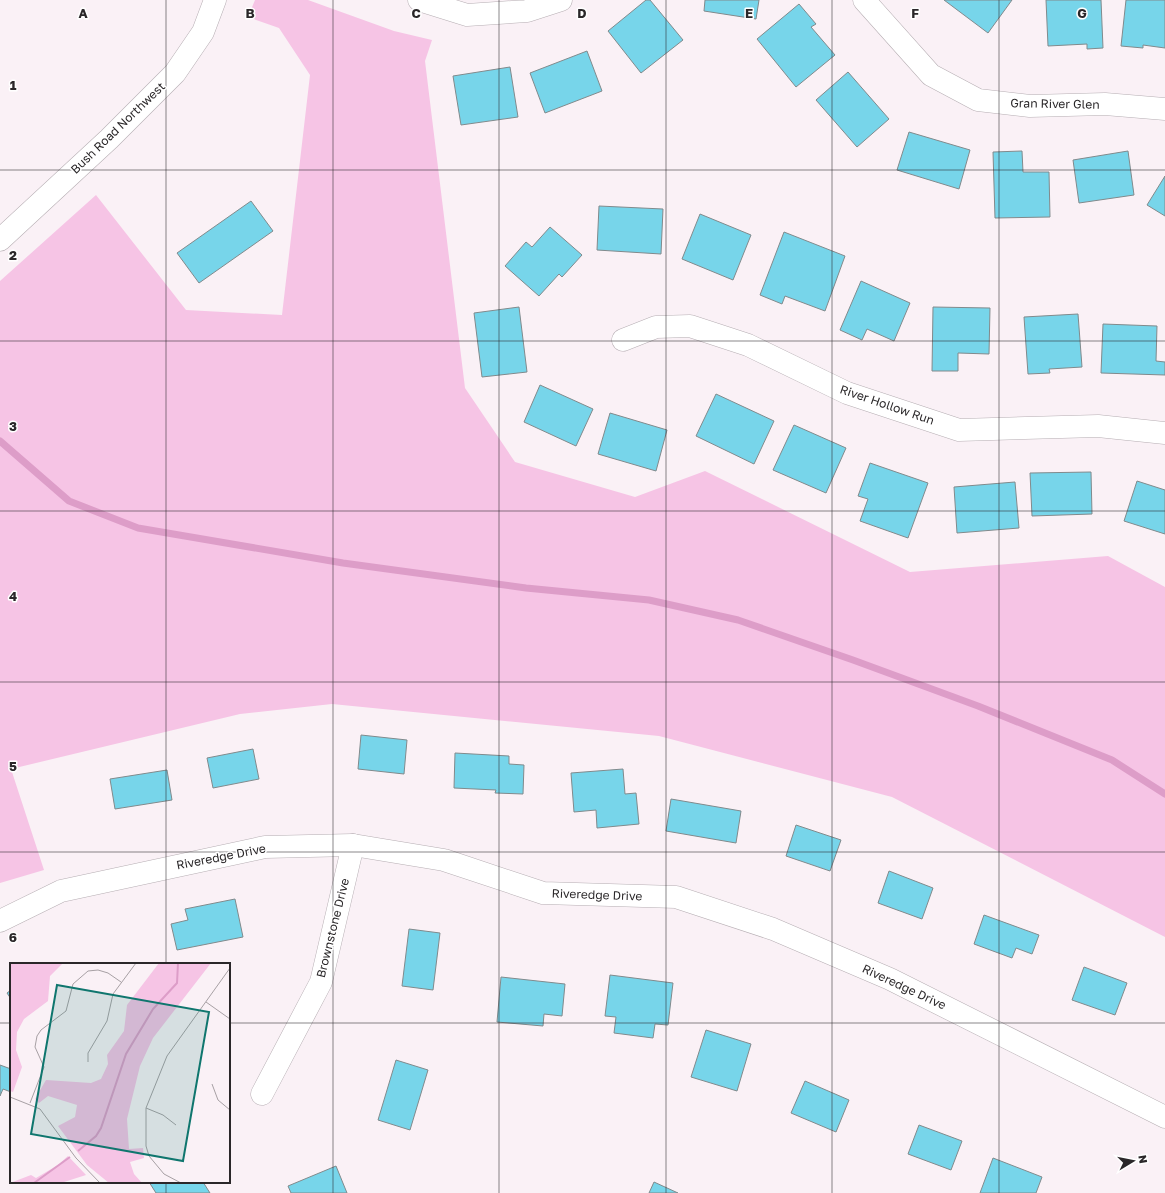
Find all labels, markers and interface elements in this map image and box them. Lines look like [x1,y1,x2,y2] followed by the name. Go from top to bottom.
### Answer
[78,5,88,21] text: A
[245,5,255,21] text: B
[411,5,421,21] text: C
[577,5,587,21] text: D
[745,5,753,21] text: E
[911,5,919,21] text: F
[1077,5,1087,21] text: G
[10,77,17,93] text: 1
[67,79,168,177] street label: Bush Road Northwest
[1010,95,1100,112] street label: Gran River Glen
[9,247,17,263] text: 2
[838,381,936,428] street label: River Hollow Run
[9,418,17,434] text: 3
[9,588,17,604] text: 4
[9,758,17,774] text: 5
[175,840,267,873] street label: Riveredge Drive
[313,876,352,979] street label: Brownstone Drive
[551,885,643,904] street label: Riveredge Drive
[9,929,17,945] text: 6
[860,961,949,1013] street label: Riveredge Drive
[10,963,230,1183] inset map
[1113,1141,1153,1181] north arrow
[1136,1154,1150,1164] text: N

